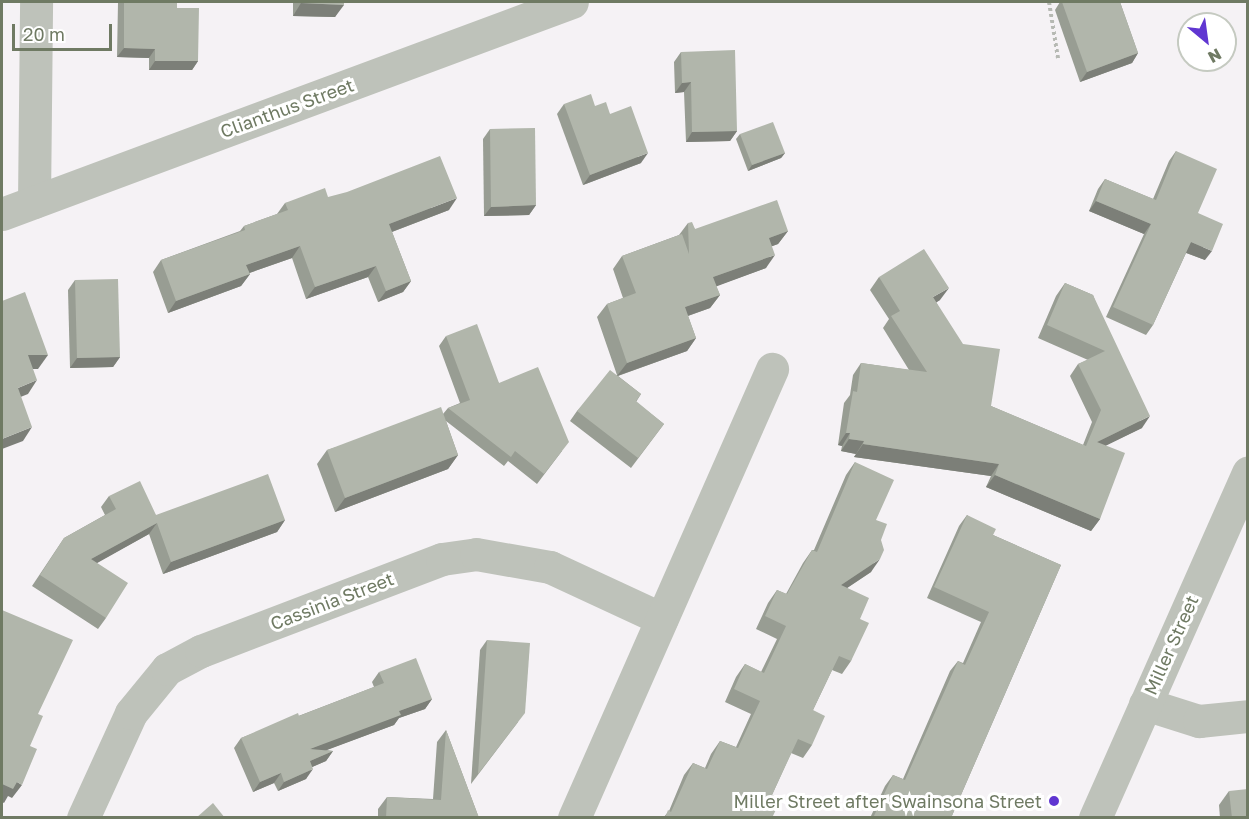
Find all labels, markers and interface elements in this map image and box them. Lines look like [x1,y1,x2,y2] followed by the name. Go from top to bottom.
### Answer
[15,12,116,50] scale bar
[1177,12,1237,72] north arrow
[23,23,65,45] text: 20 m
[1205,44,1225,68] text: N
[217,74,357,142] street label: Clianthus Street
[267,568,397,634] street label: Cassinia Street
[1139,592,1203,698] street label: Miller Street
[734,790,1042,812] place label: Miller Street after Swainsona Street
[1047,794,1061,808] marker: Miller Street after Swainsona Street

